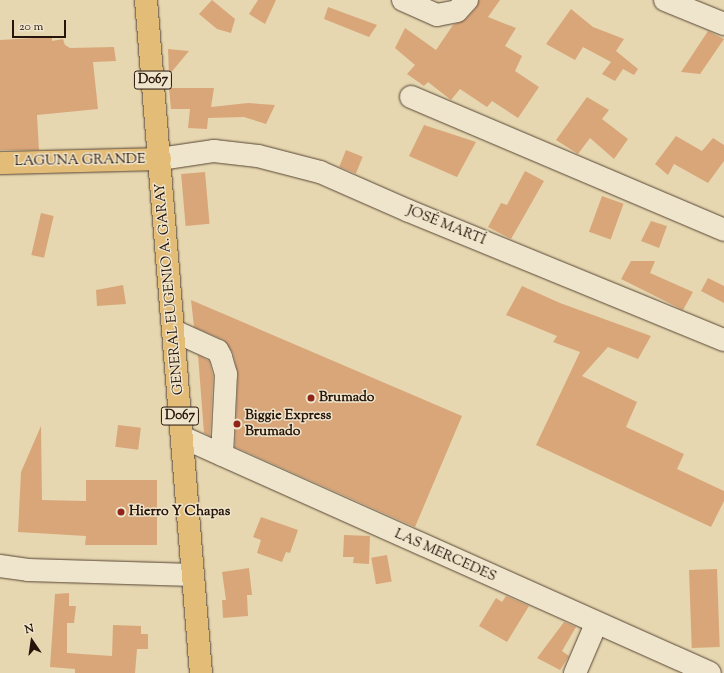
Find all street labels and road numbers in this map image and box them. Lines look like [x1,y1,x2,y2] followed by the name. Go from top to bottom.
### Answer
[133,69,173,91] road number: D067
[14,151,146,171] street label: LAGUNA GRANDE
[152,182,188,396] street label: GENERAL EUGENIO A. GARAY
[404,203,488,249] street label: JOSÉ MARTÍ
[160,405,200,427] road number: D067
[392,526,498,586] street label: LAS MERCEDES

